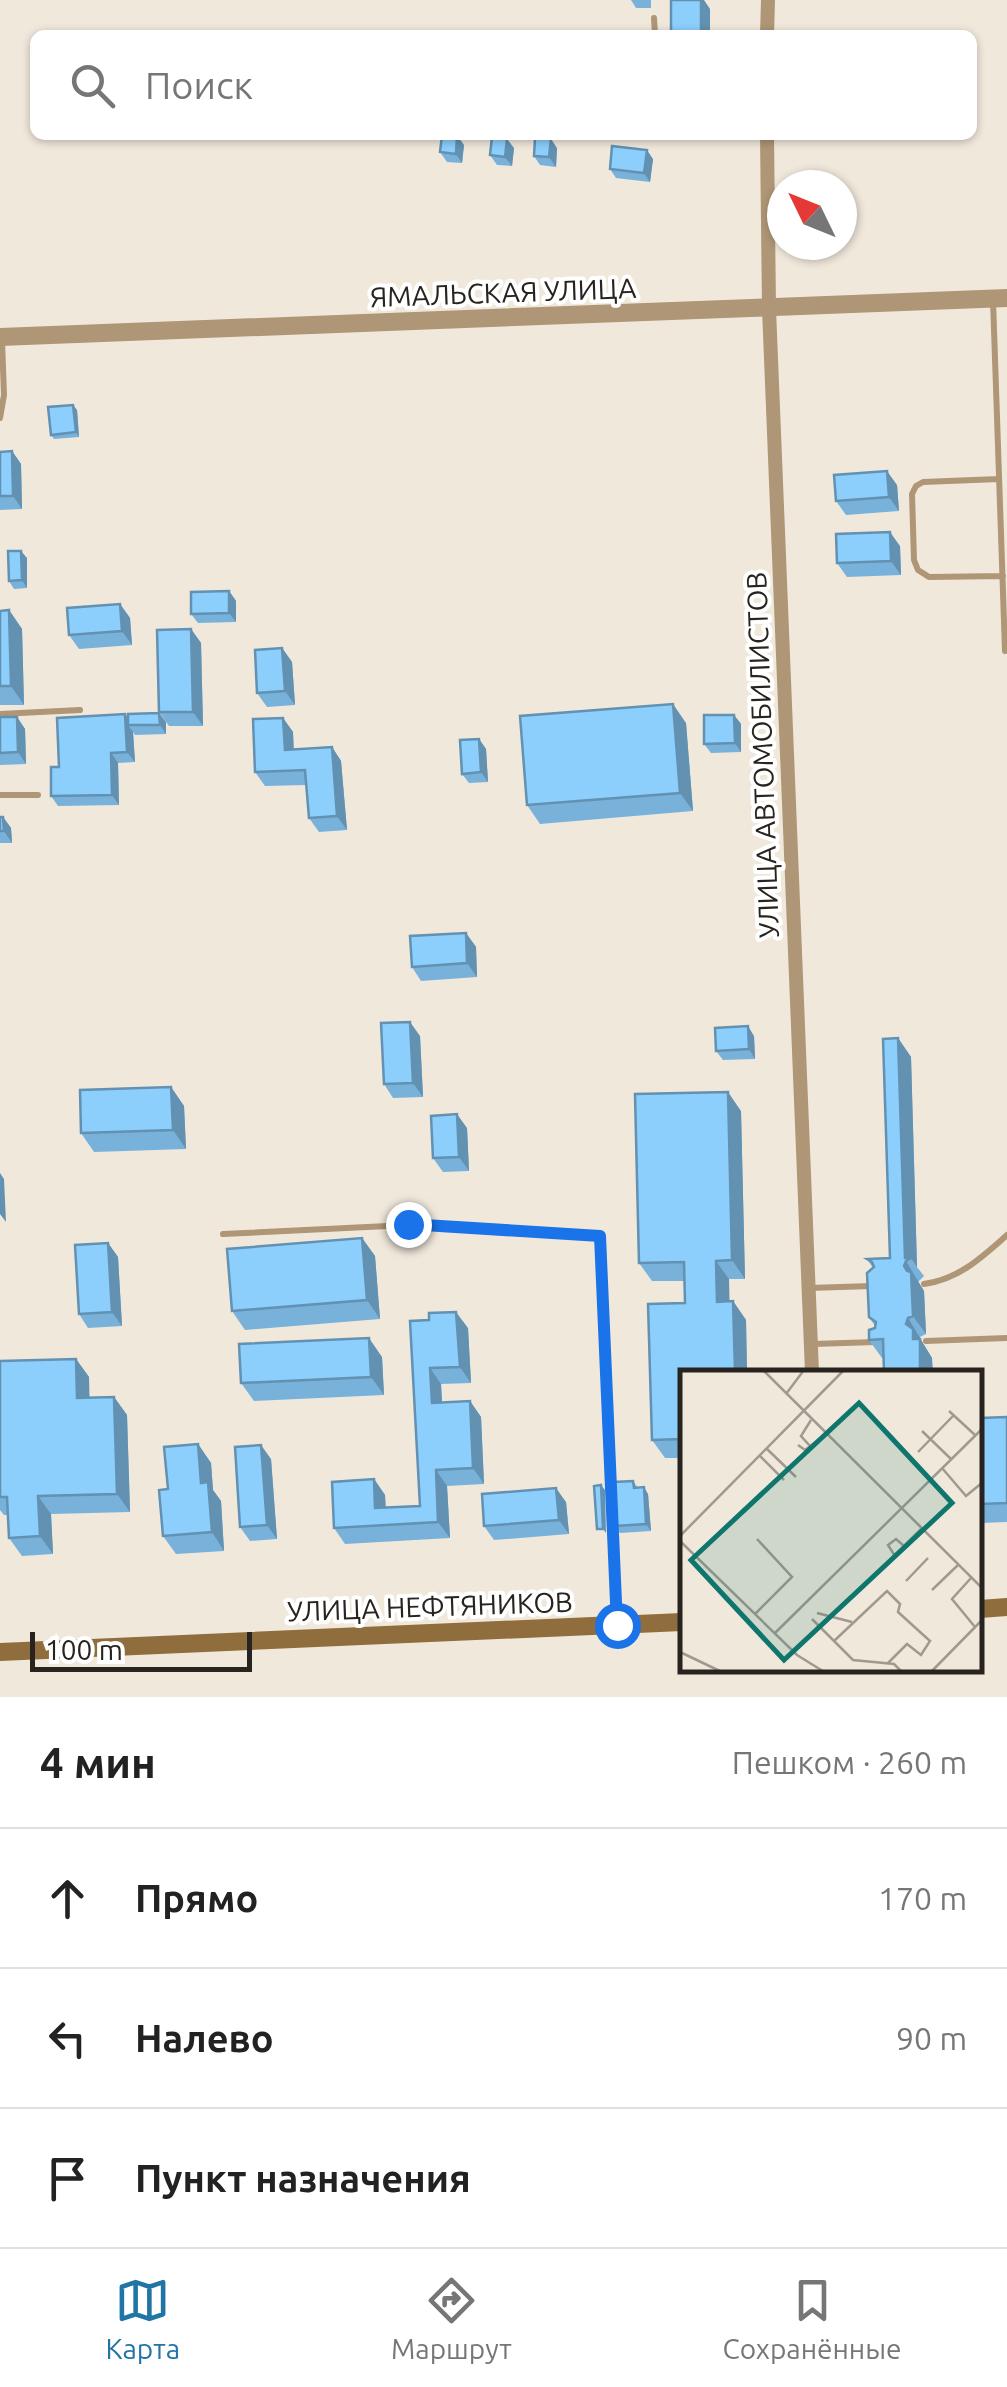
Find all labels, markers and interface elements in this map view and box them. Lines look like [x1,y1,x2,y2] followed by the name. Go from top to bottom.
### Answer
[30,30,977,140] search box
[65,58,120,113] icon: search
[145,64,253,106] text: Поиск
[767,170,857,260] north arrow
[369,272,637,312] street label: ЯМАЛЬСКАЯ УЛИЦА
[740,571,784,939] street label: УЛИЦА АВТОМОБИЛИСТОВ
[386,1202,432,1248] route end
[680,1370,982,1672] inset map
[287,1586,573,1626] street label: УЛИЦА НЕФТЯНИКОВ
[595,1603,641,1649] route start
[30,1627,252,1672] scale bar
[45,1634,123,1665] text: 100 m
[40,1739,156,1786] text: 4 мин
[732,1744,967,1780] text: Пешком · 260 m
[40,1871,95,1926] icon: ahead
[135,1877,258,1919] text: Прямо
[878,1880,967,1916] text: 170 m
[40,2011,95,2066] icon: left
[135,2017,274,2059] text: Налево
[896,2020,967,2056] text: 90 m
[40,2151,95,2206] icon: arrive
[135,2157,471,2199] text: Пункт назначения
[105,2273,180,2364] tab: Карта
[391,2273,512,2364] tab: Маршрут
[723,2273,902,2364] tab: Сохранённые

